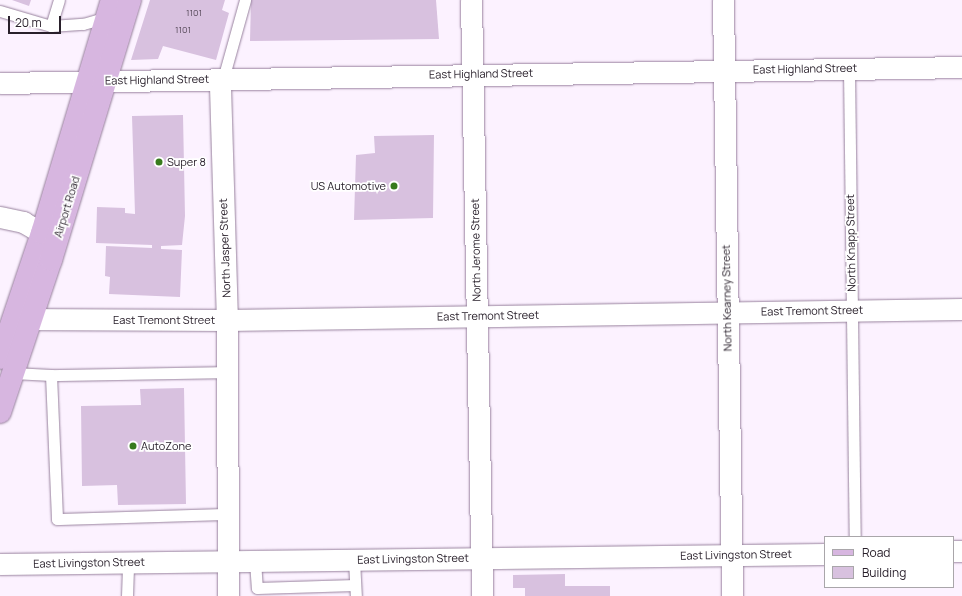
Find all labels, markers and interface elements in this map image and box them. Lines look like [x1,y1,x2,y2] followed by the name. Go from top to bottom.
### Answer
[10,8,63,34] scale bar
[186,8,202,18] house number: 1101
[15,14,42,31] text: 20 m
[175,25,191,35] house number: 1101
[753,61,857,77] street label: East Highland Street
[429,66,533,82] street label: East Highland Street
[105,72,209,88] street label: East Highland Street
[167,155,206,169] place label: Super 8
[154,157,164,167] marker: Super 8
[51,175,83,239] street label: Airport Road
[311,179,386,193] place label: US Automotive
[389,181,399,191] marker: US Automotive
[844,194,858,292] street label: North Knapp Street
[217,198,233,298] street label: North Jasper Street
[468,198,484,302] street label: North Jerome Street
[719,245,735,351] street label: North Kearney Street
[761,304,863,318] street label: East Tremont Street
[437,309,539,323] street label: East Tremont Street
[113,313,215,327] street label: East Tremont Street
[141,439,191,453] place label: AutoZone
[128,441,138,451] marker: AutoZone
[824,536,954,588] legend
[862,544,890,561] text: Road
[680,547,792,563] street label: East Livingston Street
[357,551,469,567] street label: East Livingston Street
[33,555,145,571] street label: East Livingston Street
[862,564,906,581] text: Building

